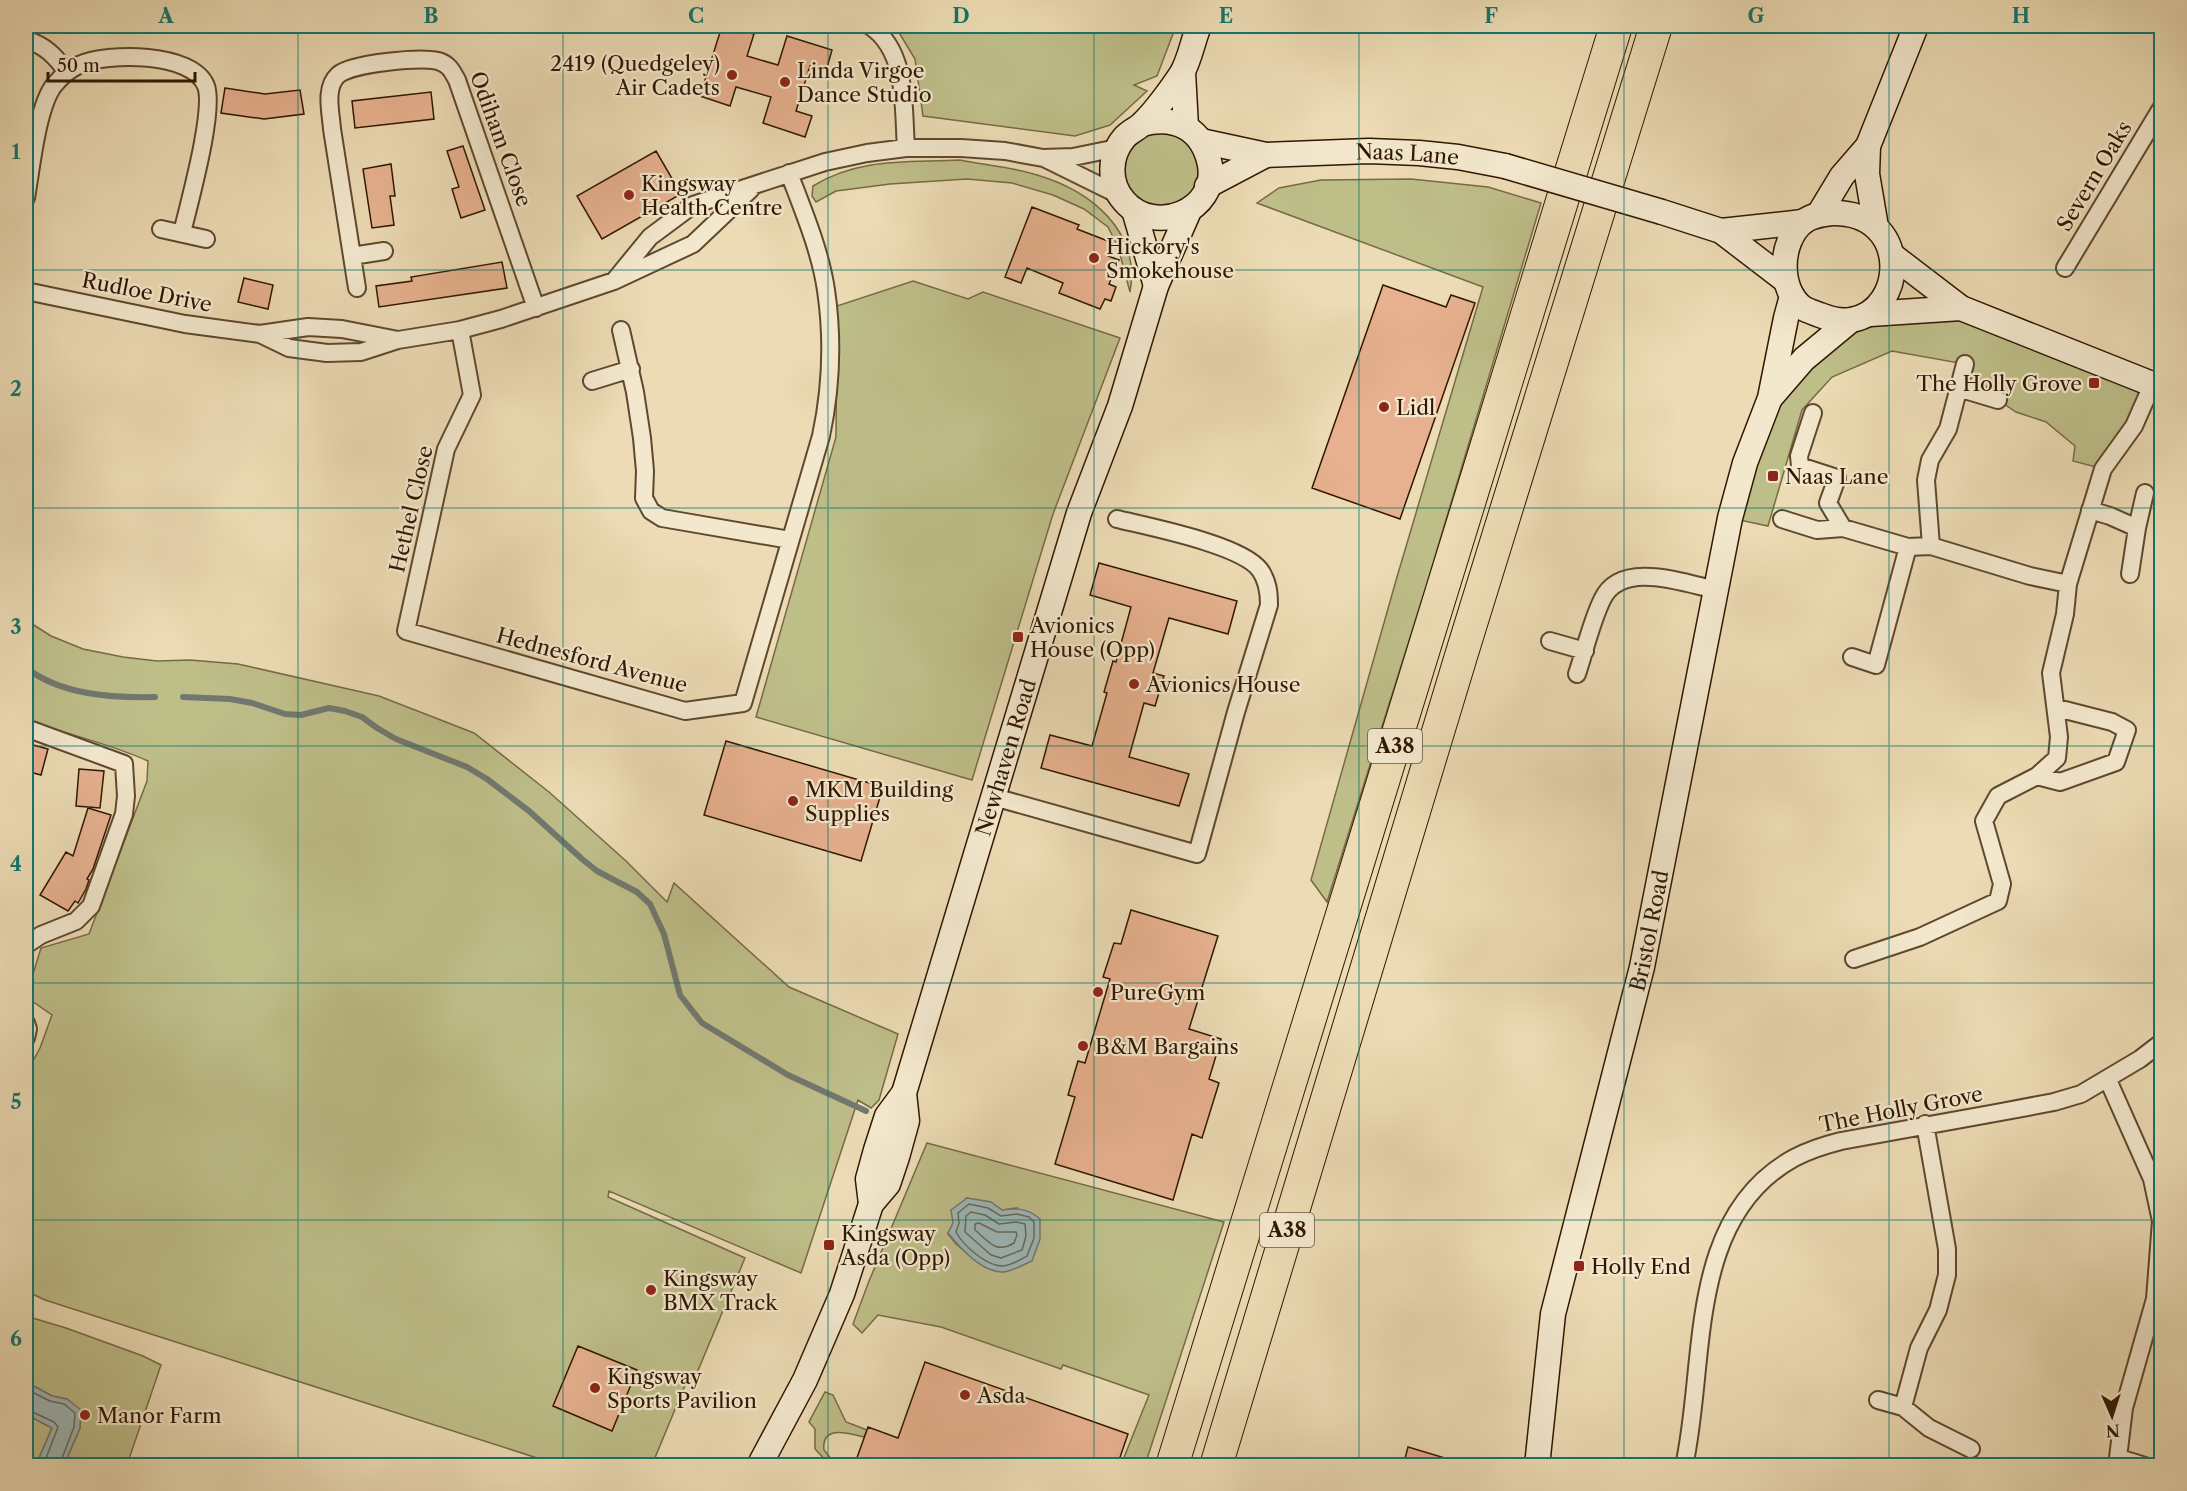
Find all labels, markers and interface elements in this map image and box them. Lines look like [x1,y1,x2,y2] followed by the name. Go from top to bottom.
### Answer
[157,4,174,28] text: A
[424,4,439,28] text: B
[688,4,704,28] text: C
[952,4,970,28] text: D
[1219,4,1233,28] text: E
[1484,4,1498,28] text: F
[1748,4,1765,28] text: G
[2012,4,2030,28] text: H
[48,45,195,83] scale bar
[550,51,720,100] place label: 2419 (Quedgeley) Air Cadets
[57,55,100,77] text: 50 m
[797,58,932,107] place label: Linda Virgoe Dance Studio
[465,68,537,210] street label: Odiham Close
[725,68,739,82] marker: 2419 (Quedgeley) Air Cadets
[778,75,792,89] marker: Linda Virgoe Dance Studio
[2051,116,2137,236] street label: Severn Oaks
[1355,138,1460,170] street label: Naas Lane
[12,140,21,164] text: 1
[641,171,783,220] place label: Kingsway Health Centre
[622,188,636,202] marker: Kingsway Health Centre
[1106,234,1234,283] place label: Hickory's Smokehouse
[1087,251,1101,265] marker: Hickory's Smokehouse
[80,267,214,317] street label: Rudloe Drive
[1916,371,2082,396] place label: The Holly Grove
[2087,376,2101,390] marker: The Holly Grove
[10,377,22,401] text: 2
[1396,395,1435,420] place label: Lidl
[1377,400,1391,414] marker: Lidl
[384,443,438,575] street label: Hethel Close
[1785,464,1888,489] place label: Naas Lane
[1766,469,1780,483] marker: Naas Lane
[1029,613,1155,662] place label: Avionics House (Opp)
[10,615,22,639] text: 3
[494,622,690,698] street label: Hednesford Avenue
[1011,630,1025,644] marker: Avionics House (Opp)
[1145,672,1300,697] place label: Avionics House
[970,676,1041,839] street label: Newhaven Road
[1127,677,1141,691] marker: Avionics House
[1368,729,1422,763] road number: A38
[805,777,954,826] place label: MKM Building Supplies
[786,794,800,808] marker: MKM Building Supplies
[10,852,22,876] text: 4
[1624,868,1673,994] street label: Bristol Road
[1110,980,1206,1005] place label: PureGym
[1091,985,1105,999] marker: PureGym
[1095,1034,1239,1059] place label: B&M Bargains
[1076,1039,1090,1053] marker: B&M Bargains
[1817,1081,1985,1137] street label: The Holly Grove
[10,1090,22,1114] text: 5
[1260,1213,1314,1247] road number: A38
[840,1221,950,1270] place label: Kingsway Asda (Opp)
[822,1238,836,1252] marker: Kingsway Asda (Opp)
[1591,1254,1691,1279] place label: Holly End
[1572,1259,1586,1273] marker: Holly End
[663,1266,778,1315] place label: Kingsway BMX Track
[644,1283,658,1297] marker: Kingsway BMX Track
[10,1327,22,1351] text: 6
[607,1364,757,1413] place label: Kingsway Sports Pavilion
[588,1381,602,1395] marker: Kingsway Sports Pavilion
[976,1383,1026,1408] place label: Asda
[2082,1386,2142,1446] north arrow
[958,1388,972,1402] marker: Asda
[97,1403,222,1428] place label: Manor Farm
[78,1408,92,1422] marker: Manor Farm
[2105,1421,2120,1441] text: N

